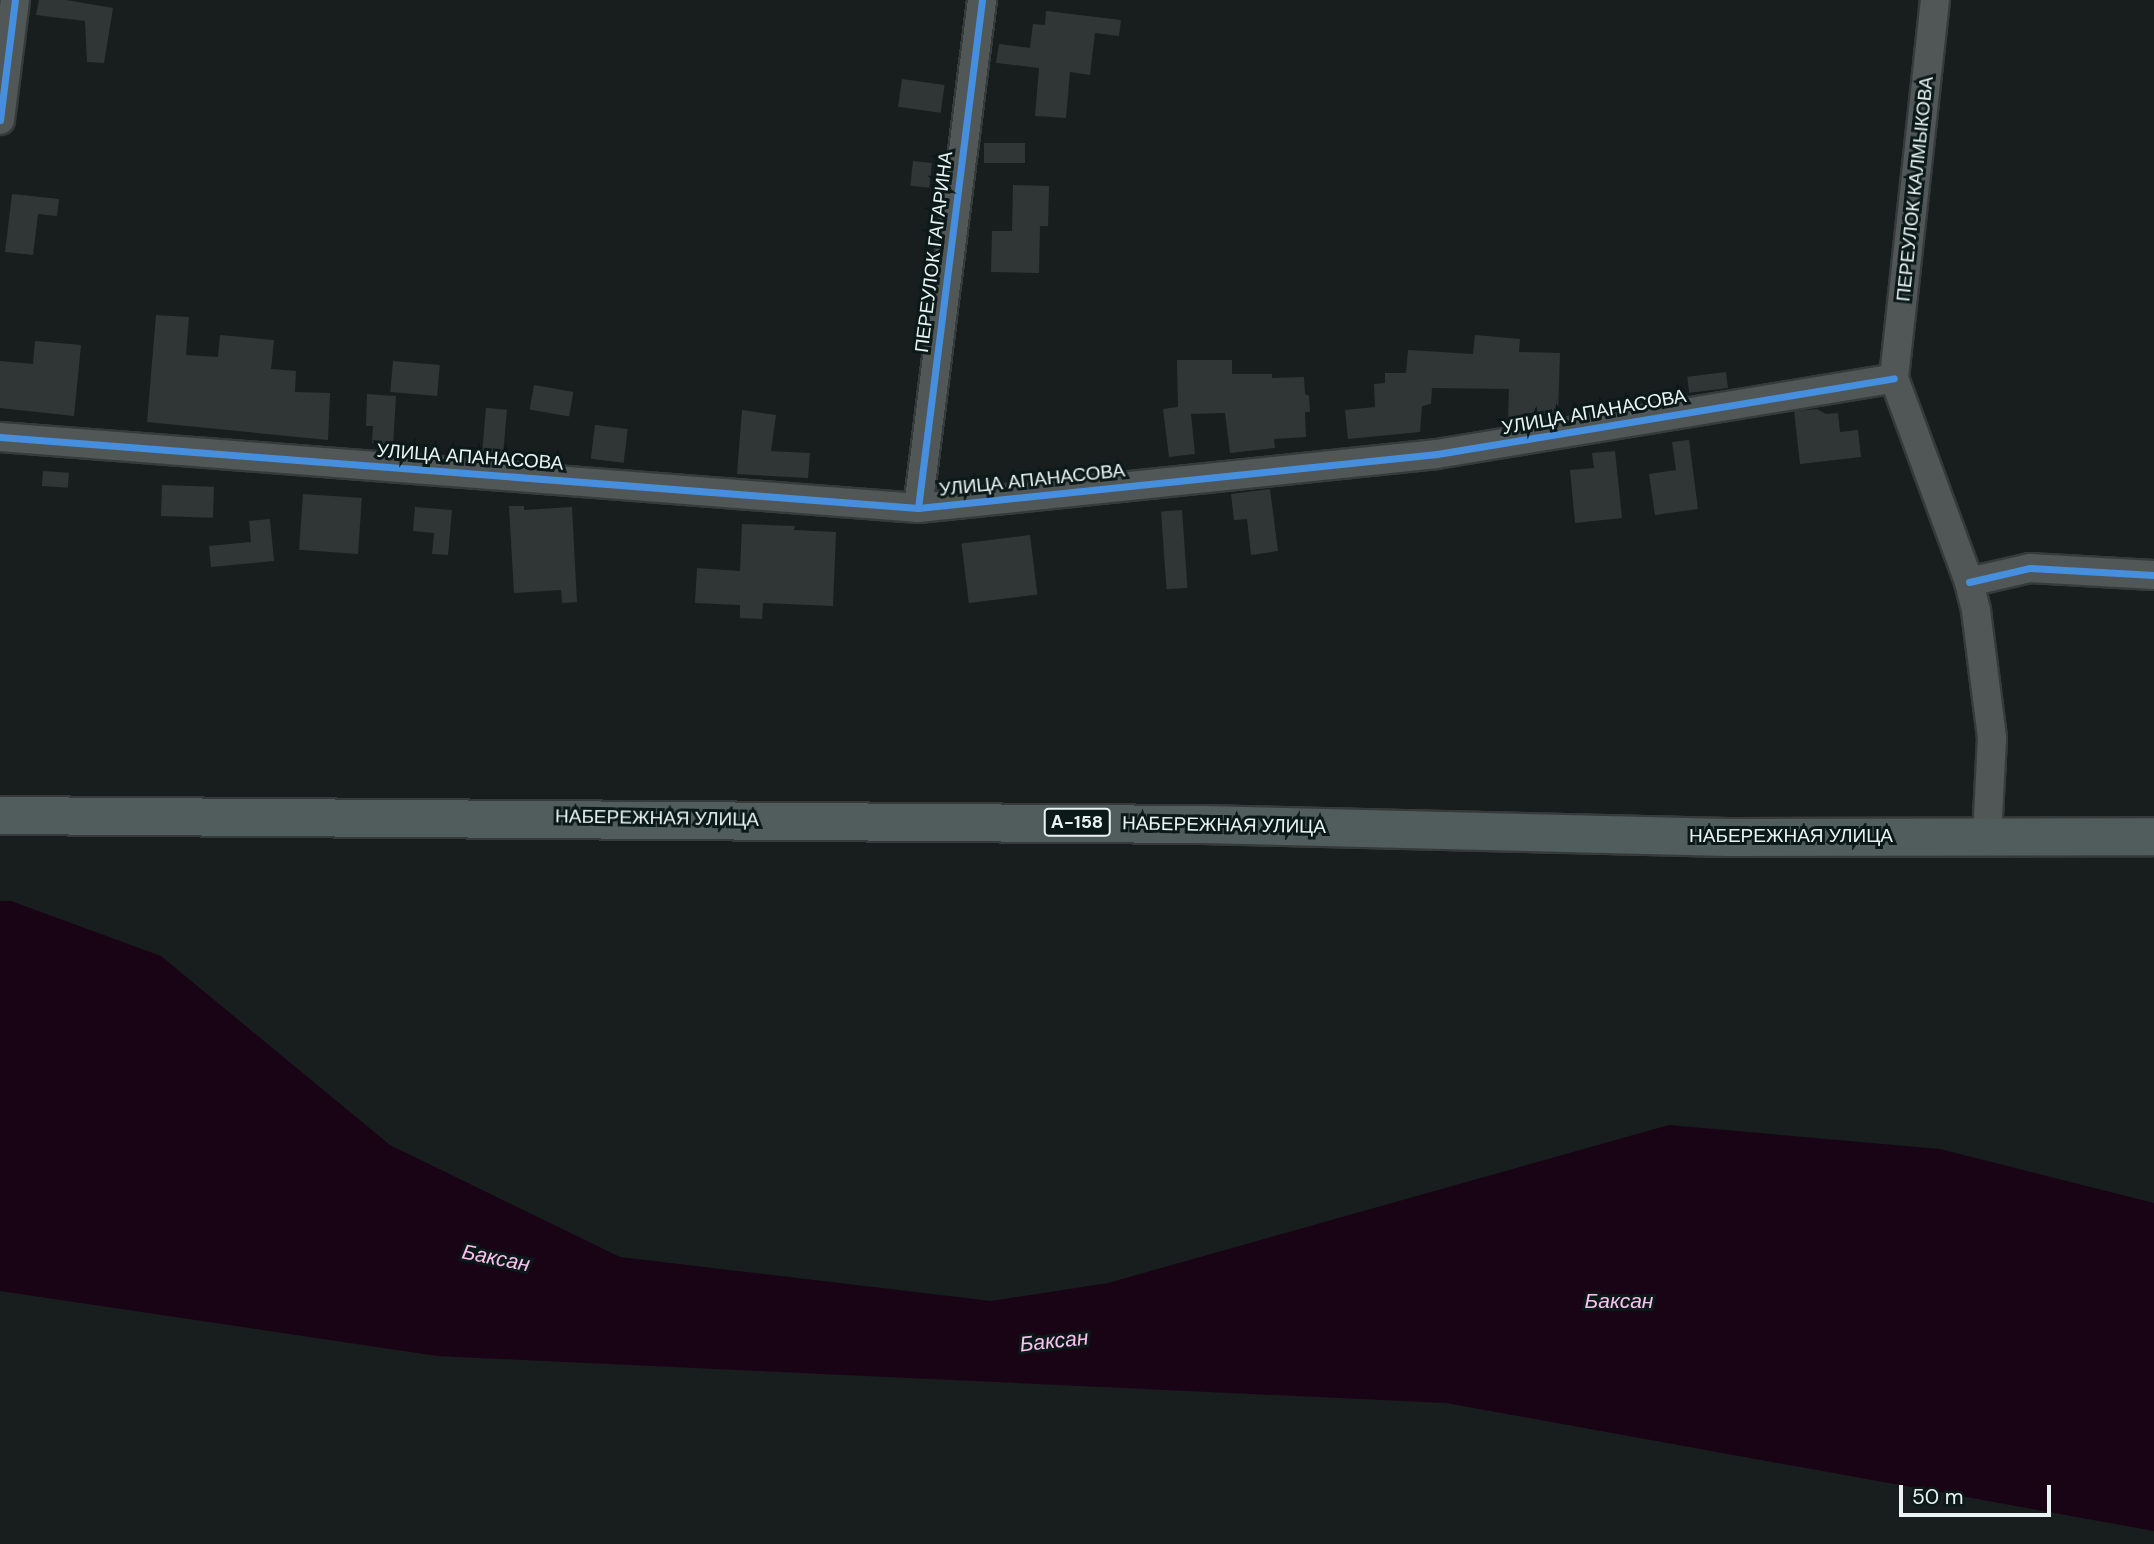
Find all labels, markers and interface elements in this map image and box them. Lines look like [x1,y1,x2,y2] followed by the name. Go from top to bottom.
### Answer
[1892,75,1938,303] street label: ПЕРЕУЛОК КАЛМЫКОВА
[910,150,958,354] street label: ПЕРЕУЛОК ГАГАРИНА
[1500,385,1688,439] street label: УЛИЦА АПАНАСОВА
[376,439,564,475] street label: УЛИЦА АПАНАСОВА
[938,459,1126,501] street label: УЛИЦА АПАНАСОВА
[555,805,759,831] street label: НАБЕРЕЖНАЯ УЛИЦА
[1042,808,1112,836] road number: А-158
[1122,812,1326,838] street label: НАБЕРЕЖНАЯ УЛИЦА
[1689,825,1893,847] street label: НАБЕРЕЖНАЯ УЛИЦА
[460,1239,532,1277] water label: Баксан
[1585,1288,1653,1314] water label: Баксан
[1018,1325,1090,1357] water label: Баксан
[1902,1470,2054,1514] scale bar
[1912,1483,1963,1511] text: 50 m

